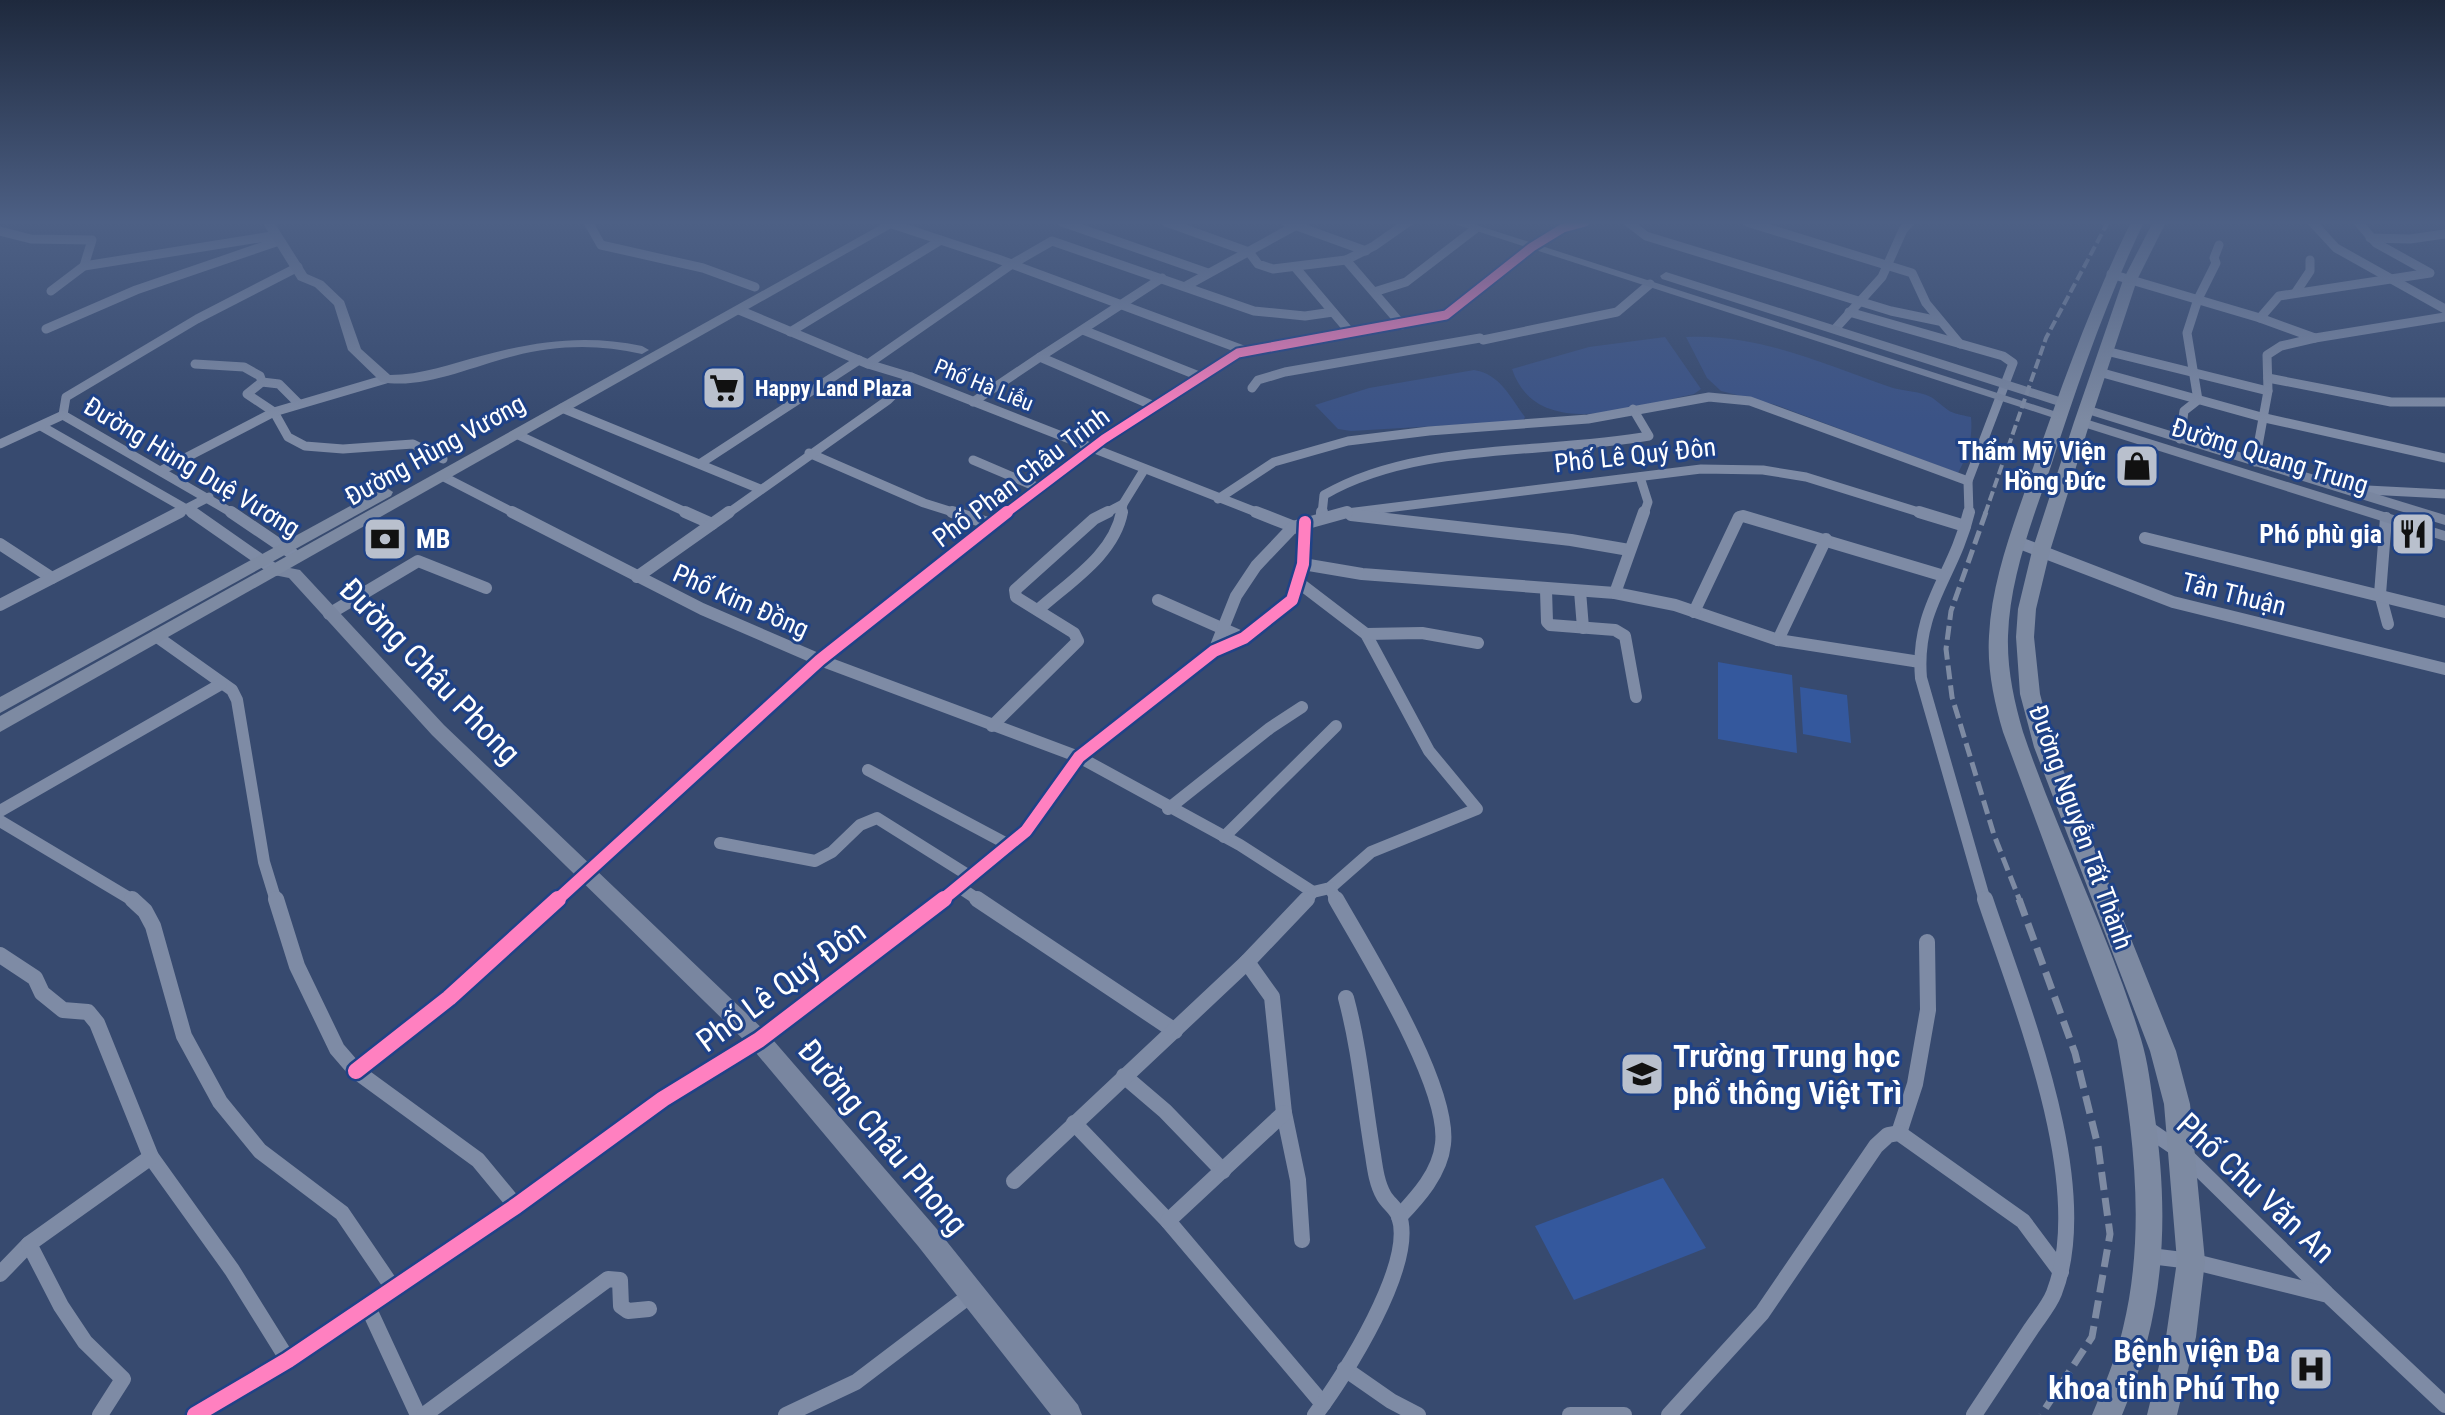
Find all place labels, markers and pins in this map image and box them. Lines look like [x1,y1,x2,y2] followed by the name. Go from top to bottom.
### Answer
[700,364,748,412] supermarket icon: Happy Land Plaza
[755,376,912,401] place label: Happy Land Plaza
[1957,436,2106,496] place label: Thẩm Mỹ Viện Hồng Đức
[2113,442,2161,490] shop icon: Thẩm Mỹ Viện Hồng Đức
[2389,510,2437,558] restaurant icon: Phó phù gia
[361,515,409,563] bank icon: MB
[2259,519,2382,549] place label: Phó phù gia
[416,524,450,554] place label: MB
[1673,1037,1902,1112] place label: Trường Trung học phổ thông Việt Trì
[1618,1050,1666,1098] school or university icon: Trường Trung học phổ thông Việt Trì
[2048,1332,2280,1407] place label: Bệnh viện Đa khoa tỉnh Phú Thọ
[2287,1345,2335,1393] hospital icon: Bệnh viện Đa khoa tỉnh Phú Thọ

